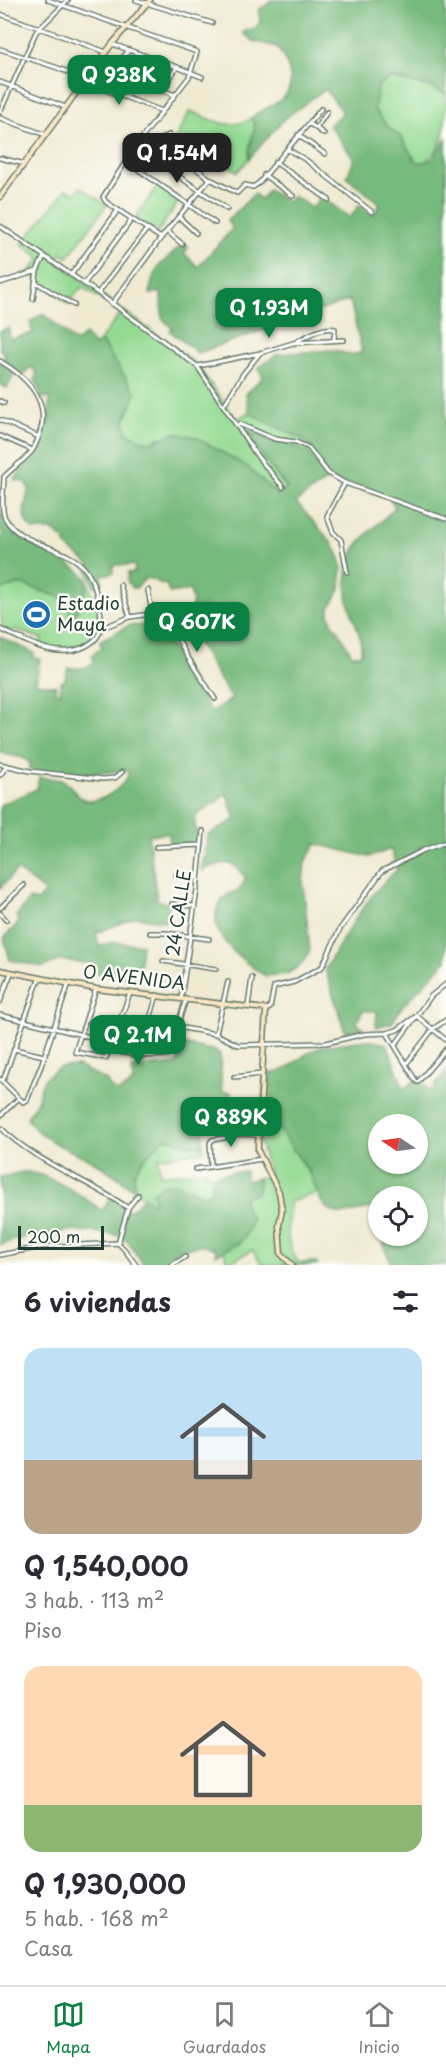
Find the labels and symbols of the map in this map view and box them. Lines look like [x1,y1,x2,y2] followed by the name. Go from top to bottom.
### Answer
[70,55,168,106] pin: Q 938K
[122,133,232,184] pin: Q 1.54M
[214,288,324,339] pin: Q 1.93M
[57,589,120,637] place label: Estadio Maya
[20,598,52,630] sports icon: Estadio Maya
[148,602,246,653] pin: Q 607K
[158,868,197,958] street label: 24 CALLE
[82,957,187,996] street label: 0 AVENIDA
[89,1015,187,1066] pin: Q 2.1M
[182,1097,280,1148] pin: Q 889K
[368,1114,428,1174] north arrow
[18,1223,104,1250] scale bar

